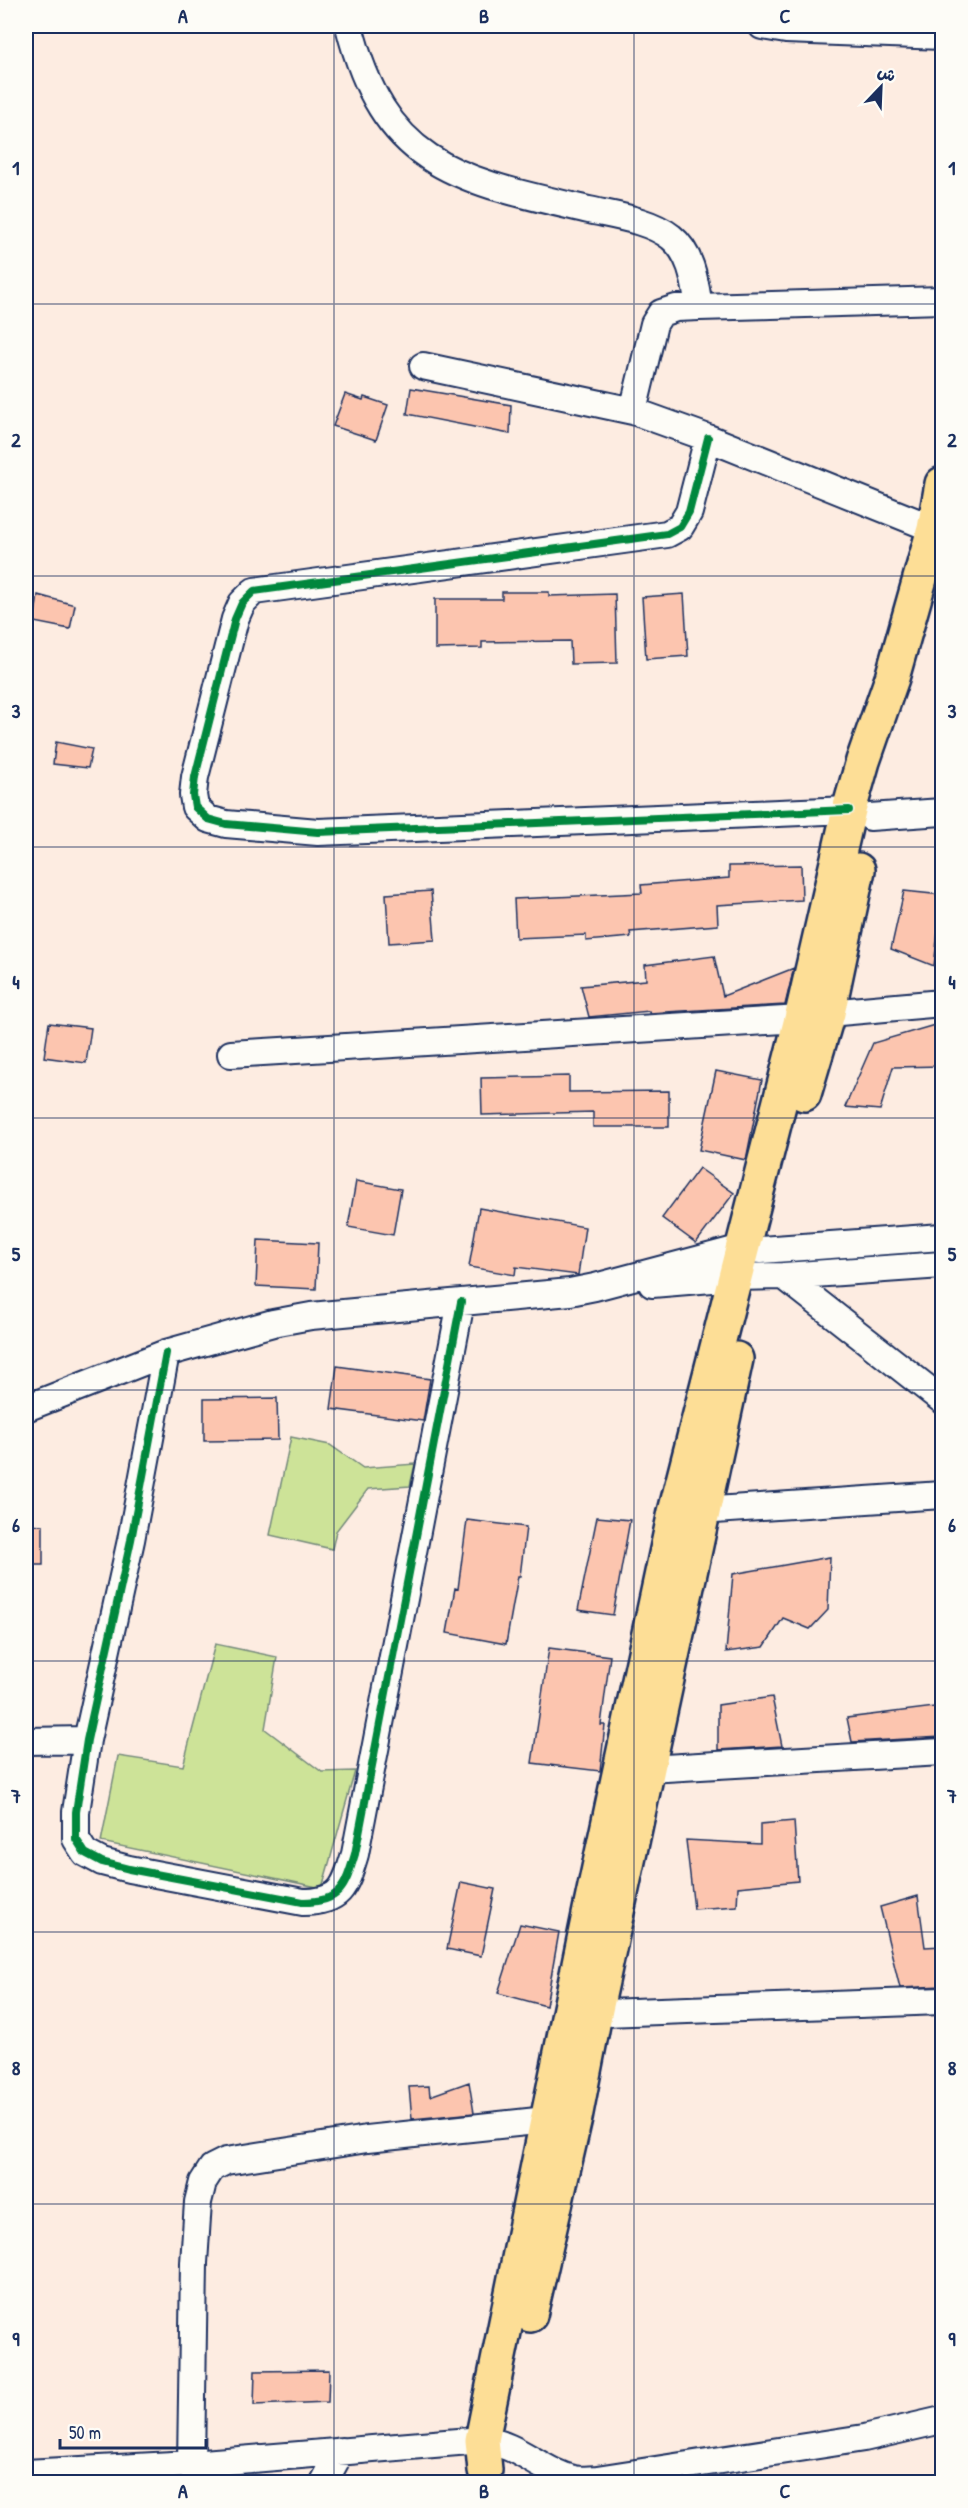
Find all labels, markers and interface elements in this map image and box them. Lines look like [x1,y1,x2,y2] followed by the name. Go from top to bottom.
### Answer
[178,2,188,29] text: A
[479,2,489,29] text: B
[780,2,791,29] text: C
[851,57,911,117] north arrow
[874,60,899,87] text: ش
[12,154,20,181] text: 1
[948,154,956,181] text: 1
[11,426,21,453] text: 2
[947,426,957,453] text: 2
[12,697,21,724] text: 3
[948,697,957,724] text: 3
[12,968,20,995] text: 4
[948,968,956,995] text: 4
[12,1240,21,1267] text: 5
[948,1240,957,1267] text: 5
[12,1511,20,1538] text: 6
[948,1511,956,1538] text: 6
[10,1782,21,1809] text: 7
[946,1782,957,1809] text: 7
[12,2054,21,2081] text: 8
[948,2054,957,2081] text: 8
[12,2325,20,2352] text: 9
[948,2325,956,2352] text: 9
[60,2412,206,2450] scale bar
[69,2420,101,2445] text: 50 m
[178,2477,188,2504] text: A
[479,2477,489,2504] text: B
[780,2477,791,2504] text: C

